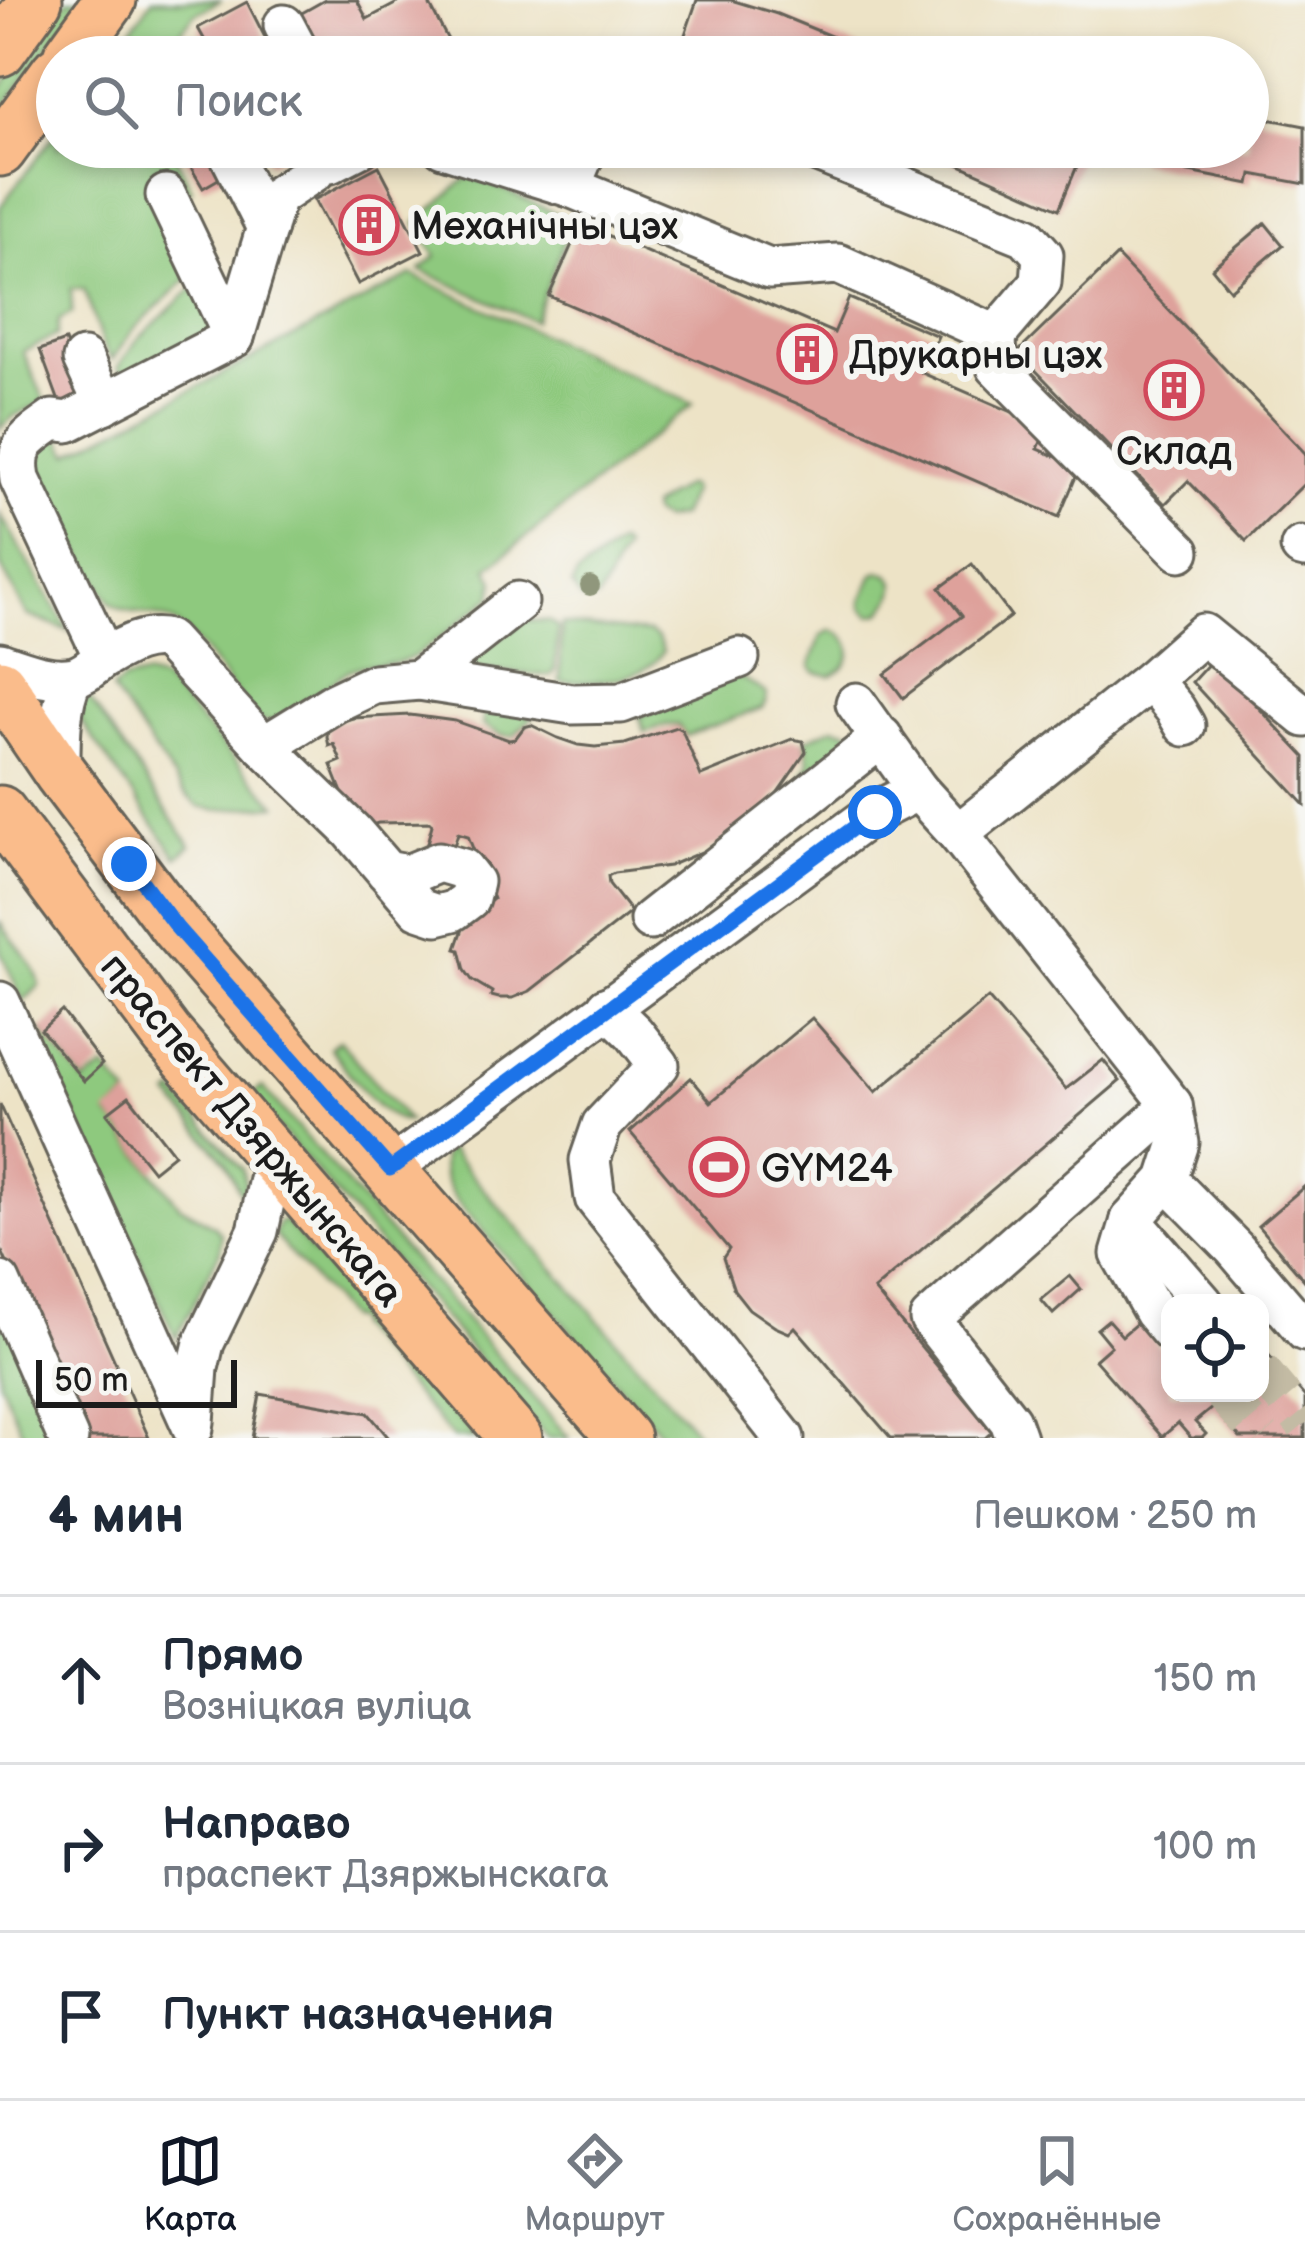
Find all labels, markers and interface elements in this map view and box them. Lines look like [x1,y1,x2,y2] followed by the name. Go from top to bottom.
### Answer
[36,36,1269,168] search box
[78,69,144,135] icon: search
[174,75,302,130] text: Поиск
[338,194,400,256] building icon: Механічны цэх
[411,204,678,251] place label: Механічны цэх
[776,323,838,385] building icon: Друкарны цэх
[849,333,1103,380] place label: Друкарны цэх
[1143,359,1205,421] building icon: Склад
[1116,429,1232,476] place label: Склад
[848,785,902,839] route start
[102,837,156,891] route end
[90,944,413,1317] street label: праспект Дзяржынскага
[688,1136,750,1198] sports icon: GYM24
[761,1146,893,1193] place label: GYM24
[1161,1294,1269,1402] map controls
[1161,1294,1269,1402] button: locate
[36,1354,237,1407] scale bar
[54,1361,129,1401] text: 50 m
[48,1486,184,1547] text: 4 мин
[973,1493,1257,1540] text: Пешком · 250 m
[162,1629,303,1684] text: Прямо
[48,1647,114,1713] icon: ahead
[1154,1656,1257,1703] text: 150 m
[162,1684,472,1731] text: Возніцкая вуліца
[162,1797,351,1852] text: Направо
[48,1815,114,1881] icon: right
[1153,1824,1257,1871] text: 100 m
[162,1852,609,1899] text: праспект Дзяржынскага
[48,1983,114,2049] icon: arrive
[162,1988,554,2043] text: Пункт назначения
[144,2128,237,2240] tab: Карта
[525,2128,665,2240] tab: Маршрут
[953,2128,1161,2240] tab: Сохранённые

